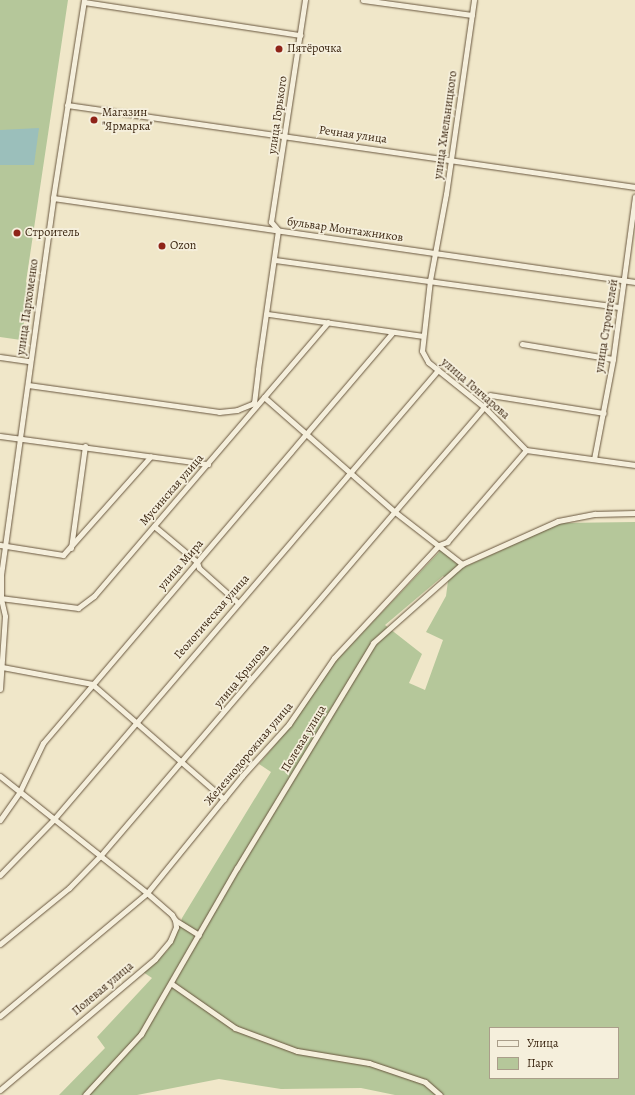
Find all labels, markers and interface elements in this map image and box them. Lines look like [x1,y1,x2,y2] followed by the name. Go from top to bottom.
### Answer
[287,42,342,56] place label: Пятёрочка
[274,44,284,54] marker: Пятёрочка
[431,70,461,180] street label: улица Хмельницкого
[265,75,291,155] street label: улица Горького
[102,106,153,134] place label: Магазин "Ярмарка"
[89,115,99,125] marker: Магазин "Ярмарка"
[318,123,388,147] street label: Речная улица
[286,215,404,245] street label: бульвар Монтажников
[25,226,79,240] place label: Строитель
[12,228,22,238] marker: Строитель
[170,239,196,253] place label: Ozon
[157,241,167,251] marker: Ozon
[14,258,42,356] street label: улица Пархоменко
[592,278,622,374] street label: улица Строителей
[438,355,512,423] street label: улица Гончарова
[137,451,207,529] street label: Мусинская улица
[155,537,207,593] street label: улица Мира
[171,572,253,662] street label: Геологическая улица
[211,641,273,711] street label: улица Крылова
[202,700,296,808] street label: Железнодорожная улица
[278,703,330,775] street label: Полевая улица
[69,959,137,1019] street label: Полевая улица
[489,1027,619,1079] legend
[527,1035,558,1051] text: Улица
[527,1055,553,1071] text: Парк

